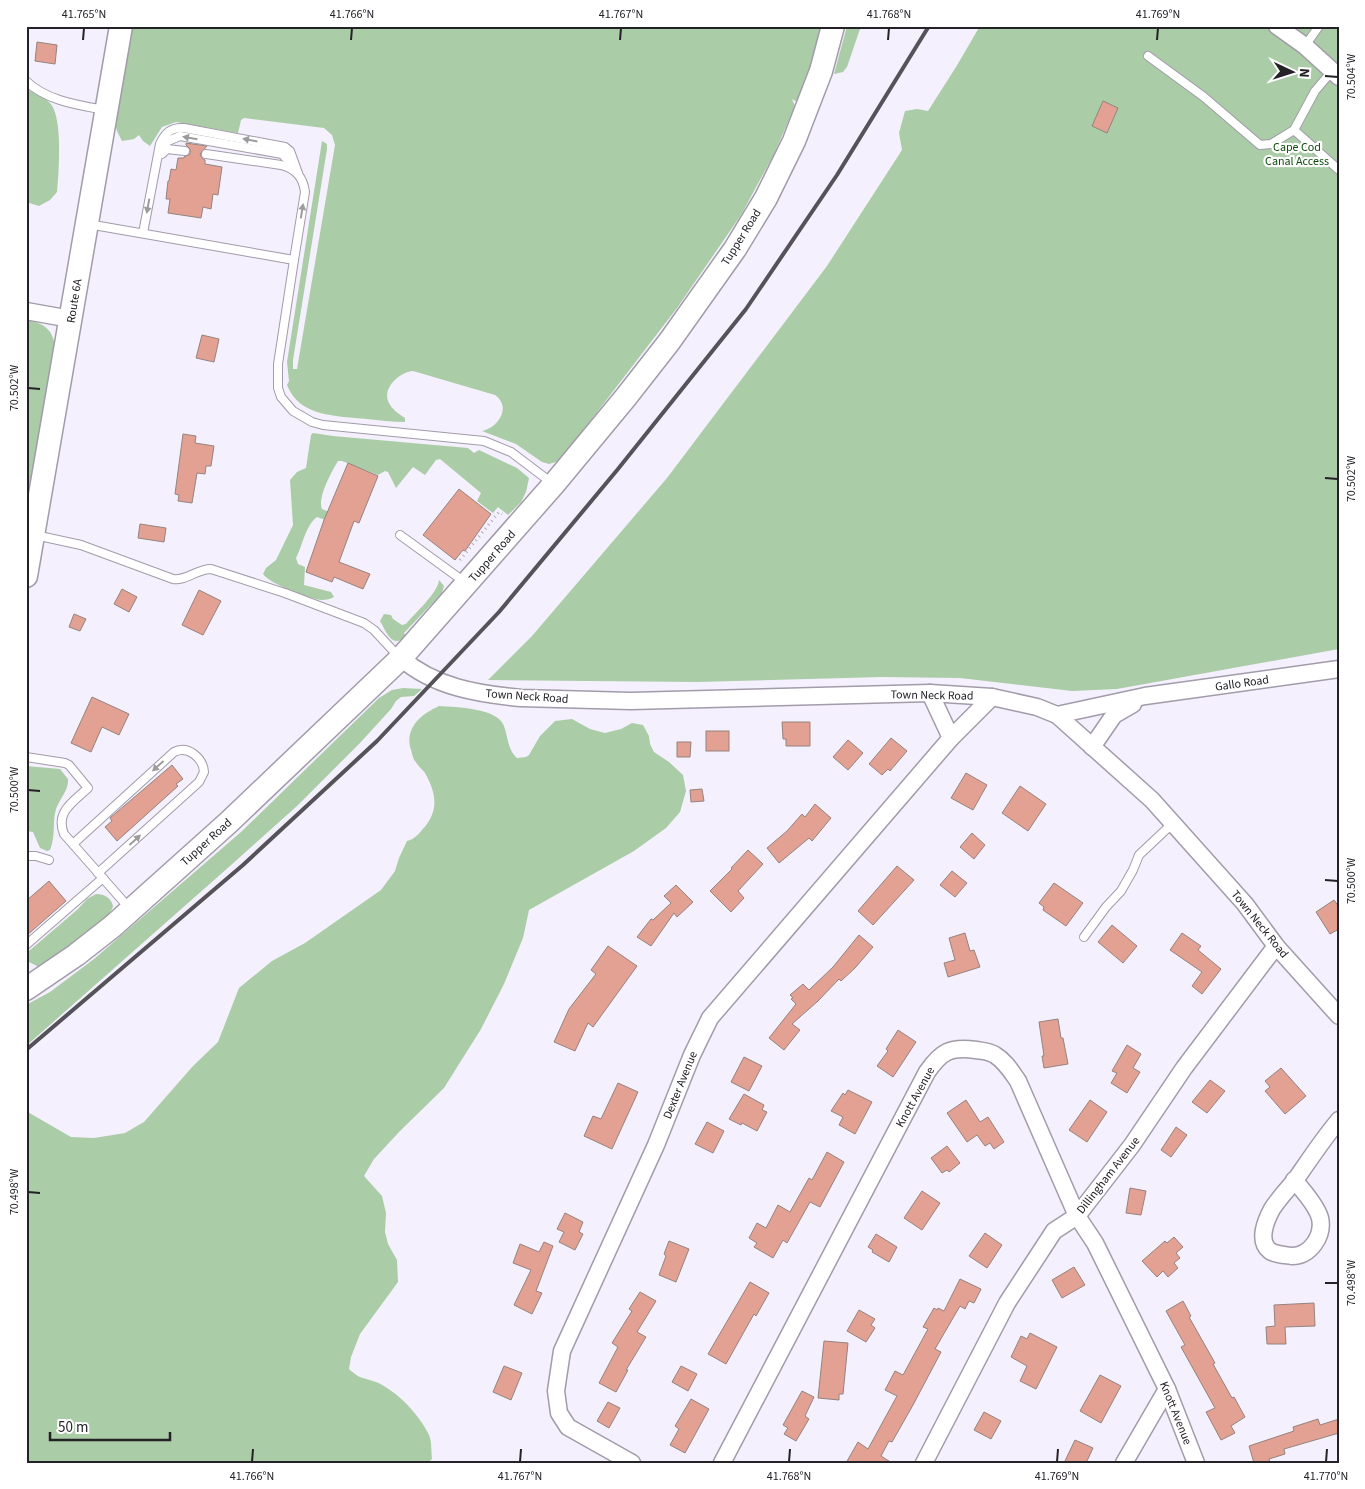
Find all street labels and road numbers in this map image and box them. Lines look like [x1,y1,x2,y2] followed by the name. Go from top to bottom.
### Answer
[717,206,766,269] street label: Tupper Road
[63,277,86,324] street label: Route 6A
[465,527,520,586] street label: Tupper Road
[1214,671,1270,696] street label: Gallo Road
[485,685,569,708] street label: Town Neck Road
[890,686,974,705] street label: Town Neck Road
[177,815,236,870] street label: Tupper Road
[1227,887,1292,962] street label: Town Neck Road
[659,1049,702,1122] street label: Dexter Avenue
[892,1064,939,1131] street label: Knott Avenue
[1073,1133,1144,1218] street label: Dillingham Avenue
[1155,1379,1196,1447] street label: Knott Avenue

